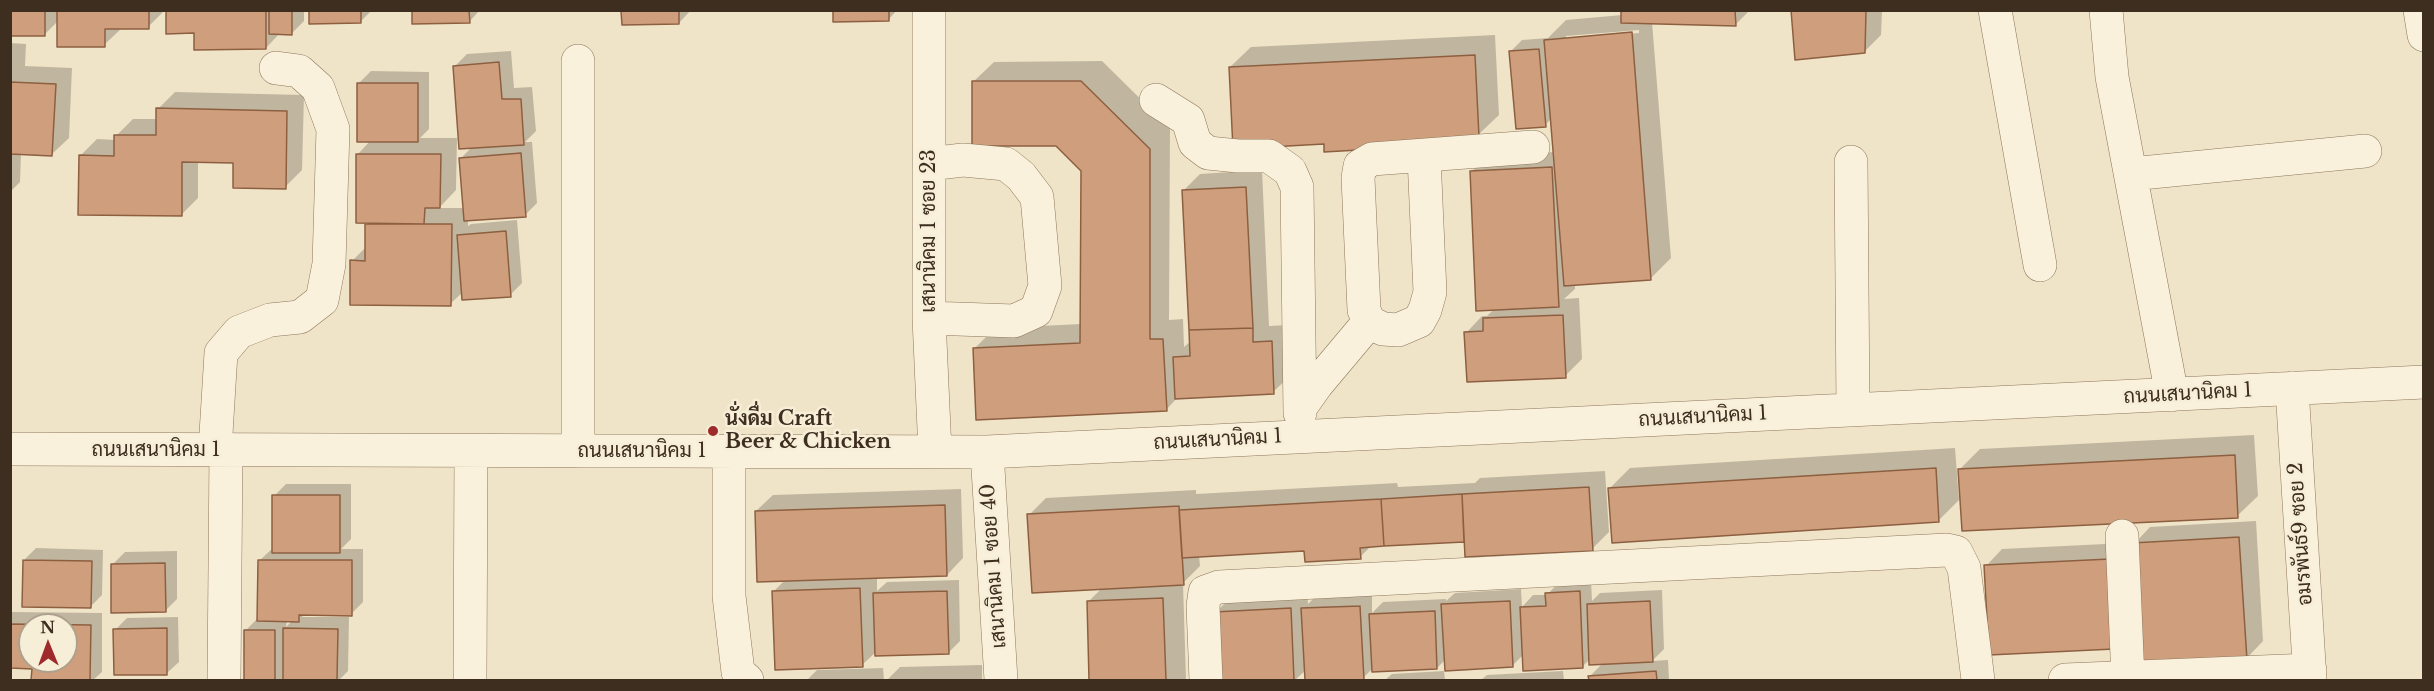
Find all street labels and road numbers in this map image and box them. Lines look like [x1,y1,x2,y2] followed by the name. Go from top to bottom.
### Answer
[917,149,941,313] street label: เสนานิคม 1 ซอย 23
[2123,379,2253,409] street label: ถนนเสนานิคม 1
[1638,402,1768,432] street label: ถนนเสนานิคม 1
[1153,425,1283,455] street label: ถนนเสนานิคม 1
[91,438,221,462] street label: ถนนเสนานิคม 1
[577,439,707,463] street label: ถนนเสนานิคม 1
[2284,461,2318,607] street label: อมรพันธ์9 ซอย 2
[976,483,1012,649] street label: เสนานิคม 1 ซอย 40

